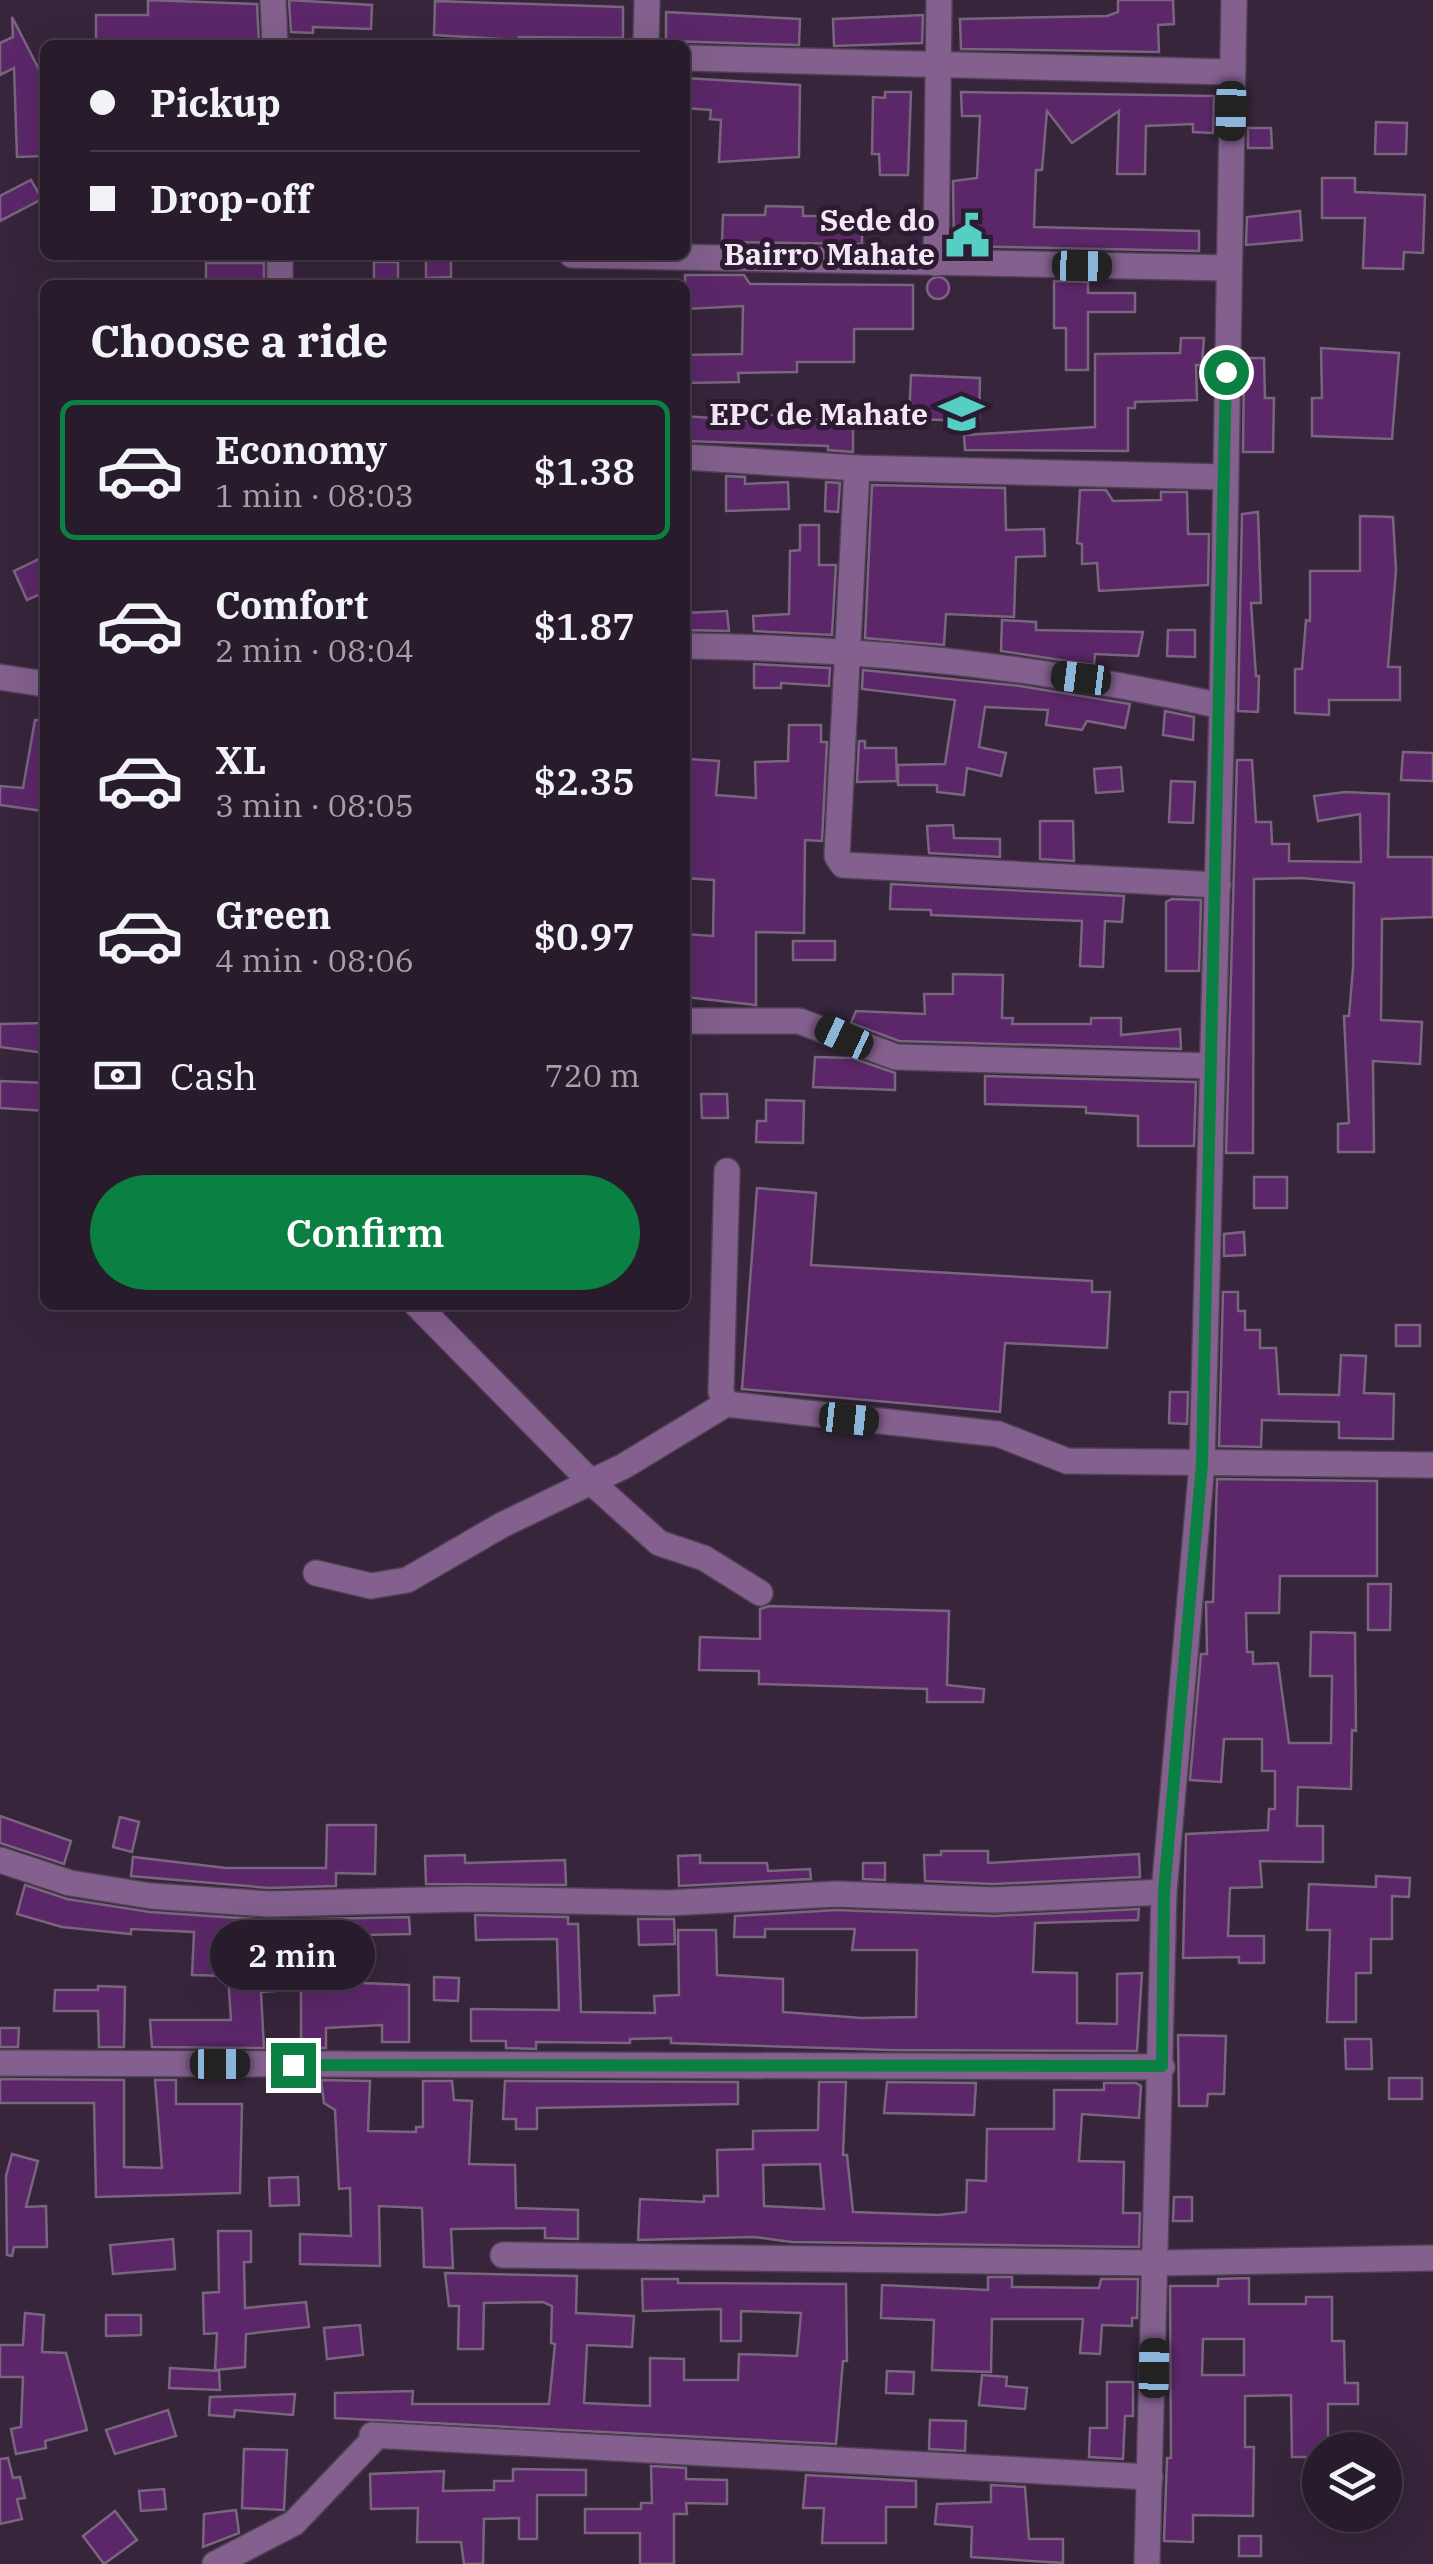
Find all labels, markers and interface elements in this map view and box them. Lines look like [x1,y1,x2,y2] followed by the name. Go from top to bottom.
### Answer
[150,78,281,127] text: Pickup
[1215,81,1247,141] car
[150,174,312,223] text: Drop-off
[724,200,935,273] place label: Sede do Bairro Mahate
[944,212,992,260] public building icon: Sede do Bairro Mahate
[1052,250,1112,282] car
[90,311,388,369] text: Choose a ride
[1204,350,1249,395] route start
[937,389,985,437] school or university icon: EPC de Mahate
[709,394,928,433] place label: EPC de Mahate
[95,425,185,515] icon: car
[215,425,387,474] text: Economy
[533,446,635,495] text: $1.38
[215,474,414,516] text: 1 min · 08:03
[95,580,185,670] icon: car
[215,580,368,629] text: Comfort
[533,601,635,650] text: $1.87
[215,629,414,671] text: 2 min · 08:04
[1049,659,1113,697] car
[95,735,185,825] icon: car
[215,735,266,784] text: XL
[533,756,635,805] text: $2.35
[215,784,414,826] text: 3 min · 08:05
[95,890,185,980] icon: car
[215,890,331,939] text: Green
[533,911,635,960] text: $0.97
[215,939,414,981] text: 4 min · 08:06
[810,1011,878,1063] car
[90,1048,145,1103] icon: cash
[170,1051,257,1100] text: Cash
[544,1054,640,1096] text: 720 m
[90,1175,640,1290] button: Confirm
[818,1401,880,1437] car
[210,1920,376,1990] callout: 2 min
[248,1934,337,1976] text: 2 min
[271,2043,316,2088] route end
[190,2049,250,2079] car
[1138,2338,1170,2398] car
[1302,2432,1402,2532] map controls
[1302,2432,1402,2532] button: layers

